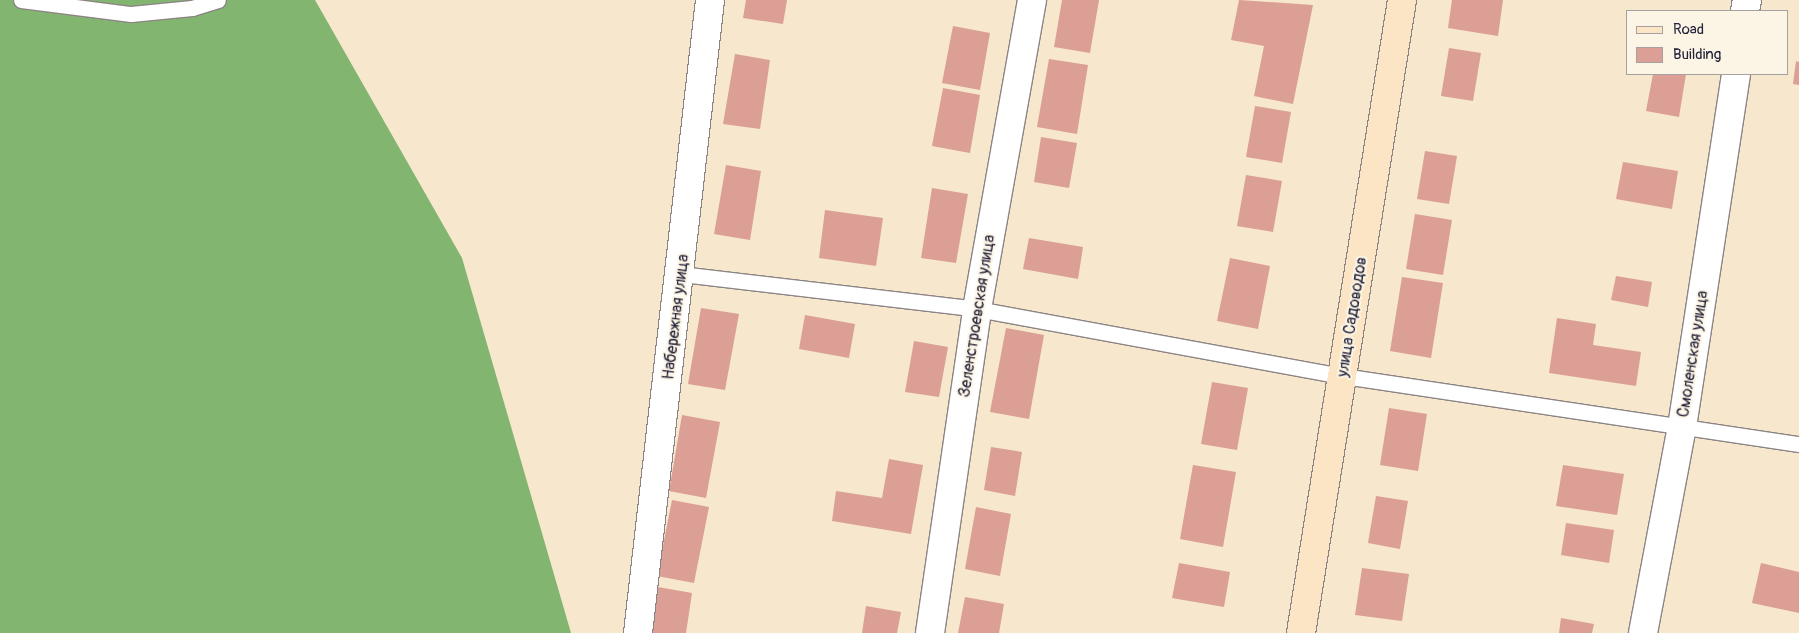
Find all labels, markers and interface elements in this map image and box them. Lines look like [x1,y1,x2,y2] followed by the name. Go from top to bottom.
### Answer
[1626,10,1789,75] legend
[1673,20,1704,39] text: Road
[1673,45,1721,64] text: Building
[955,233,999,399] street label: Зеленстроевская улица
[659,253,693,381] street label: Набережная улица
[1333,256,1371,378] street label: улица Садоводов
[1674,289,1712,419] street label: Смоленская улица

